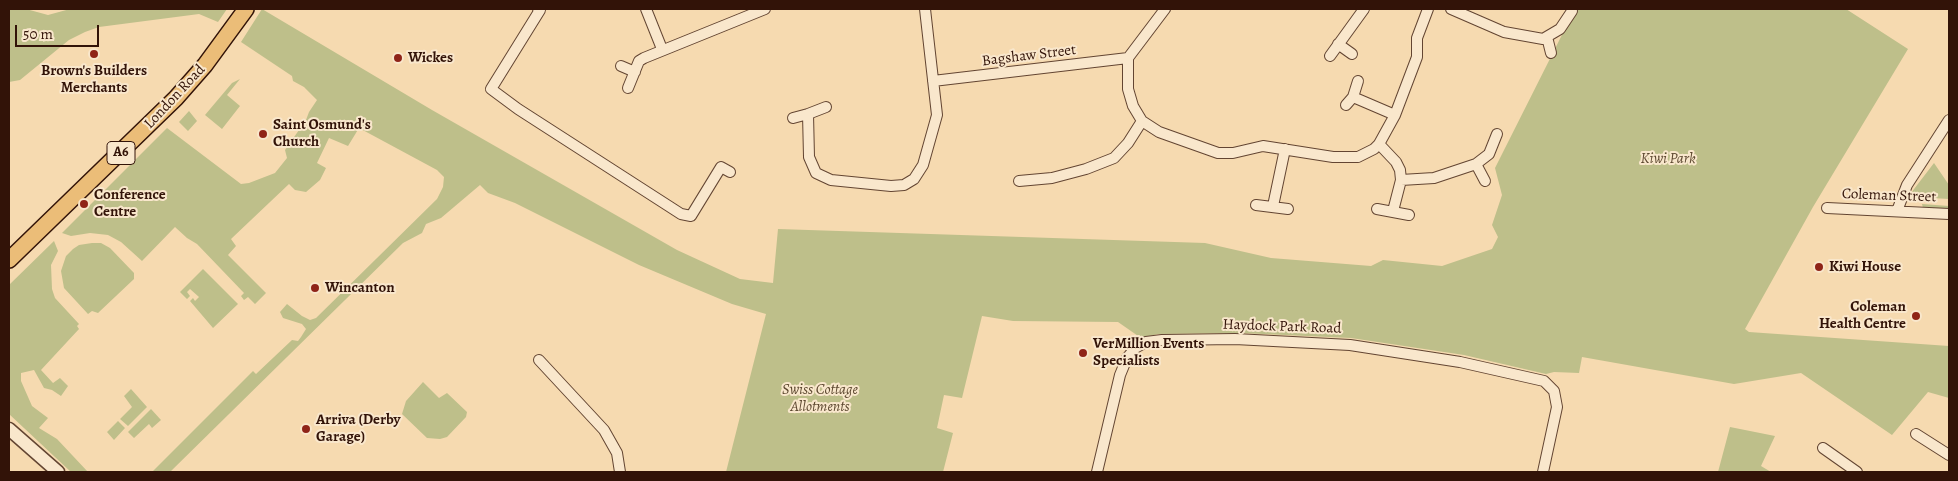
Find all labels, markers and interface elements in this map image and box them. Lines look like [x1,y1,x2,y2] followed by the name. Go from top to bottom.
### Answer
[18,15,101,47] scale bar
[23,24,53,44] text: 50 m
[981,41,1077,71] street label: Bagshaw Street
[88,48,100,60] marker: Brown's Builders Merchants
[408,49,453,67] place label: Wickes
[392,52,404,64] marker: Wickes
[141,61,209,133] street label: London Road
[41,62,147,97] place label: Brown's Builders Merchants
[273,116,371,151] place label: Saint Osmund's Church
[257,128,269,140] marker: Saint Osmund's Church
[107,142,135,164] road number: A6
[1640,150,1696,168] park label: Kiwi Park
[1841,185,1937,207] street label: Coleman Street
[94,186,166,221] place label: Conference Centre
[78,198,90,210] marker: Conference Centre
[1829,258,1901,276] place label: Kiwi House
[1813,261,1825,273] marker: Kiwi House
[325,279,395,297] place label: Wincanton
[309,282,321,294] marker: Wincanton
[1819,298,1906,333] place label: Coleman Health Centre
[1910,310,1922,322] marker: Coleman Health Centre
[1222,316,1342,338] street label: Haydock Park Road
[1093,335,1204,370] place label: VerMillion Events Specialists
[1077,347,1089,359] marker: VerMillion Events Specialists
[782,381,858,416] park label: Swiss Cottage Allotments
[316,411,401,446] place label: Arriva (Derby Garage)
[300,423,312,435] marker: Arriva (Derby Garage)

